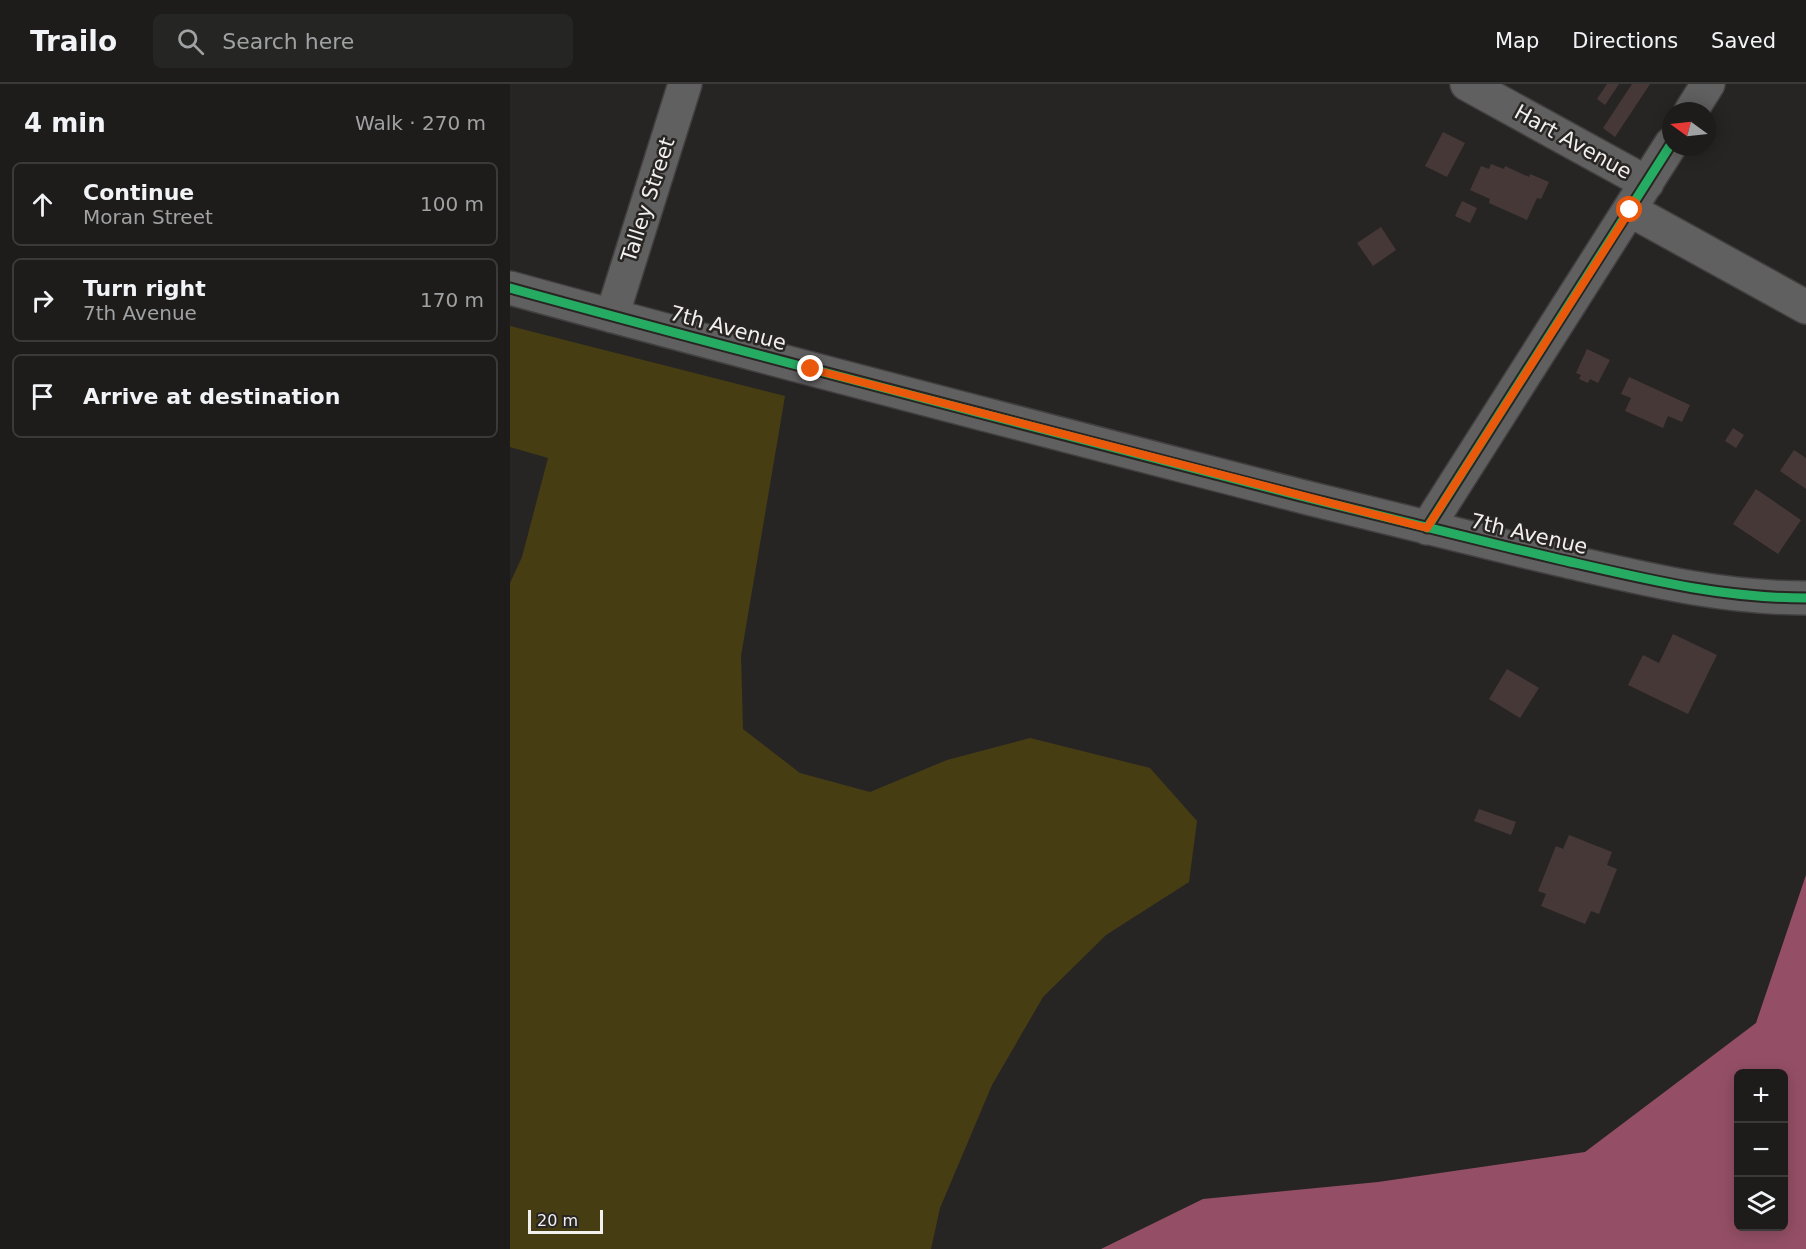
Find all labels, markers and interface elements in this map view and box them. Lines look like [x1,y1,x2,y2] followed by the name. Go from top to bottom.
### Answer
[153,14,573,68] search box
[30,25,117,58] text: Trailo
[174,25,207,58] icon: search
[222,29,354,54] text: Search here
[1495,29,1539,53] text: Map
[1572,29,1678,53] text: Directions
[1711,29,1776,53] text: Saved
[1510,100,1636,184] street label: Hart Avenue
[1662,102,1716,156] north arrow
[24,108,106,138] text: 4 min
[355,111,486,135] text: Walk · 270 m
[616,135,679,266] street label: Talley Street
[83,180,194,205] text: Continue
[26,188,59,221] icon: ahead
[420,192,484,216] text: 100 m
[1616,196,1642,222] route start
[83,205,213,229] text: Moran Street
[83,276,206,301] text: Turn right
[26,284,59,317] icon: right
[420,288,484,312] text: 170 m
[83,301,197,325] text: 7th Avenue
[667,301,789,355] street label: 7th Avenue
[797,355,823,381] route end
[26,380,59,413] icon: arrive
[83,384,340,409] text: Arrive at destination
[1468,509,1590,559] street label: 7th Avenue
[1734,1069,1788,1231] map controls
[1734,1069,1788,1123] button: +
[1734,1123,1788,1177] button: −
[1734,1177,1788,1231] button: layers
[528,1207,603,1234] scale bar
[537,1211,578,1230] text: 20 m

